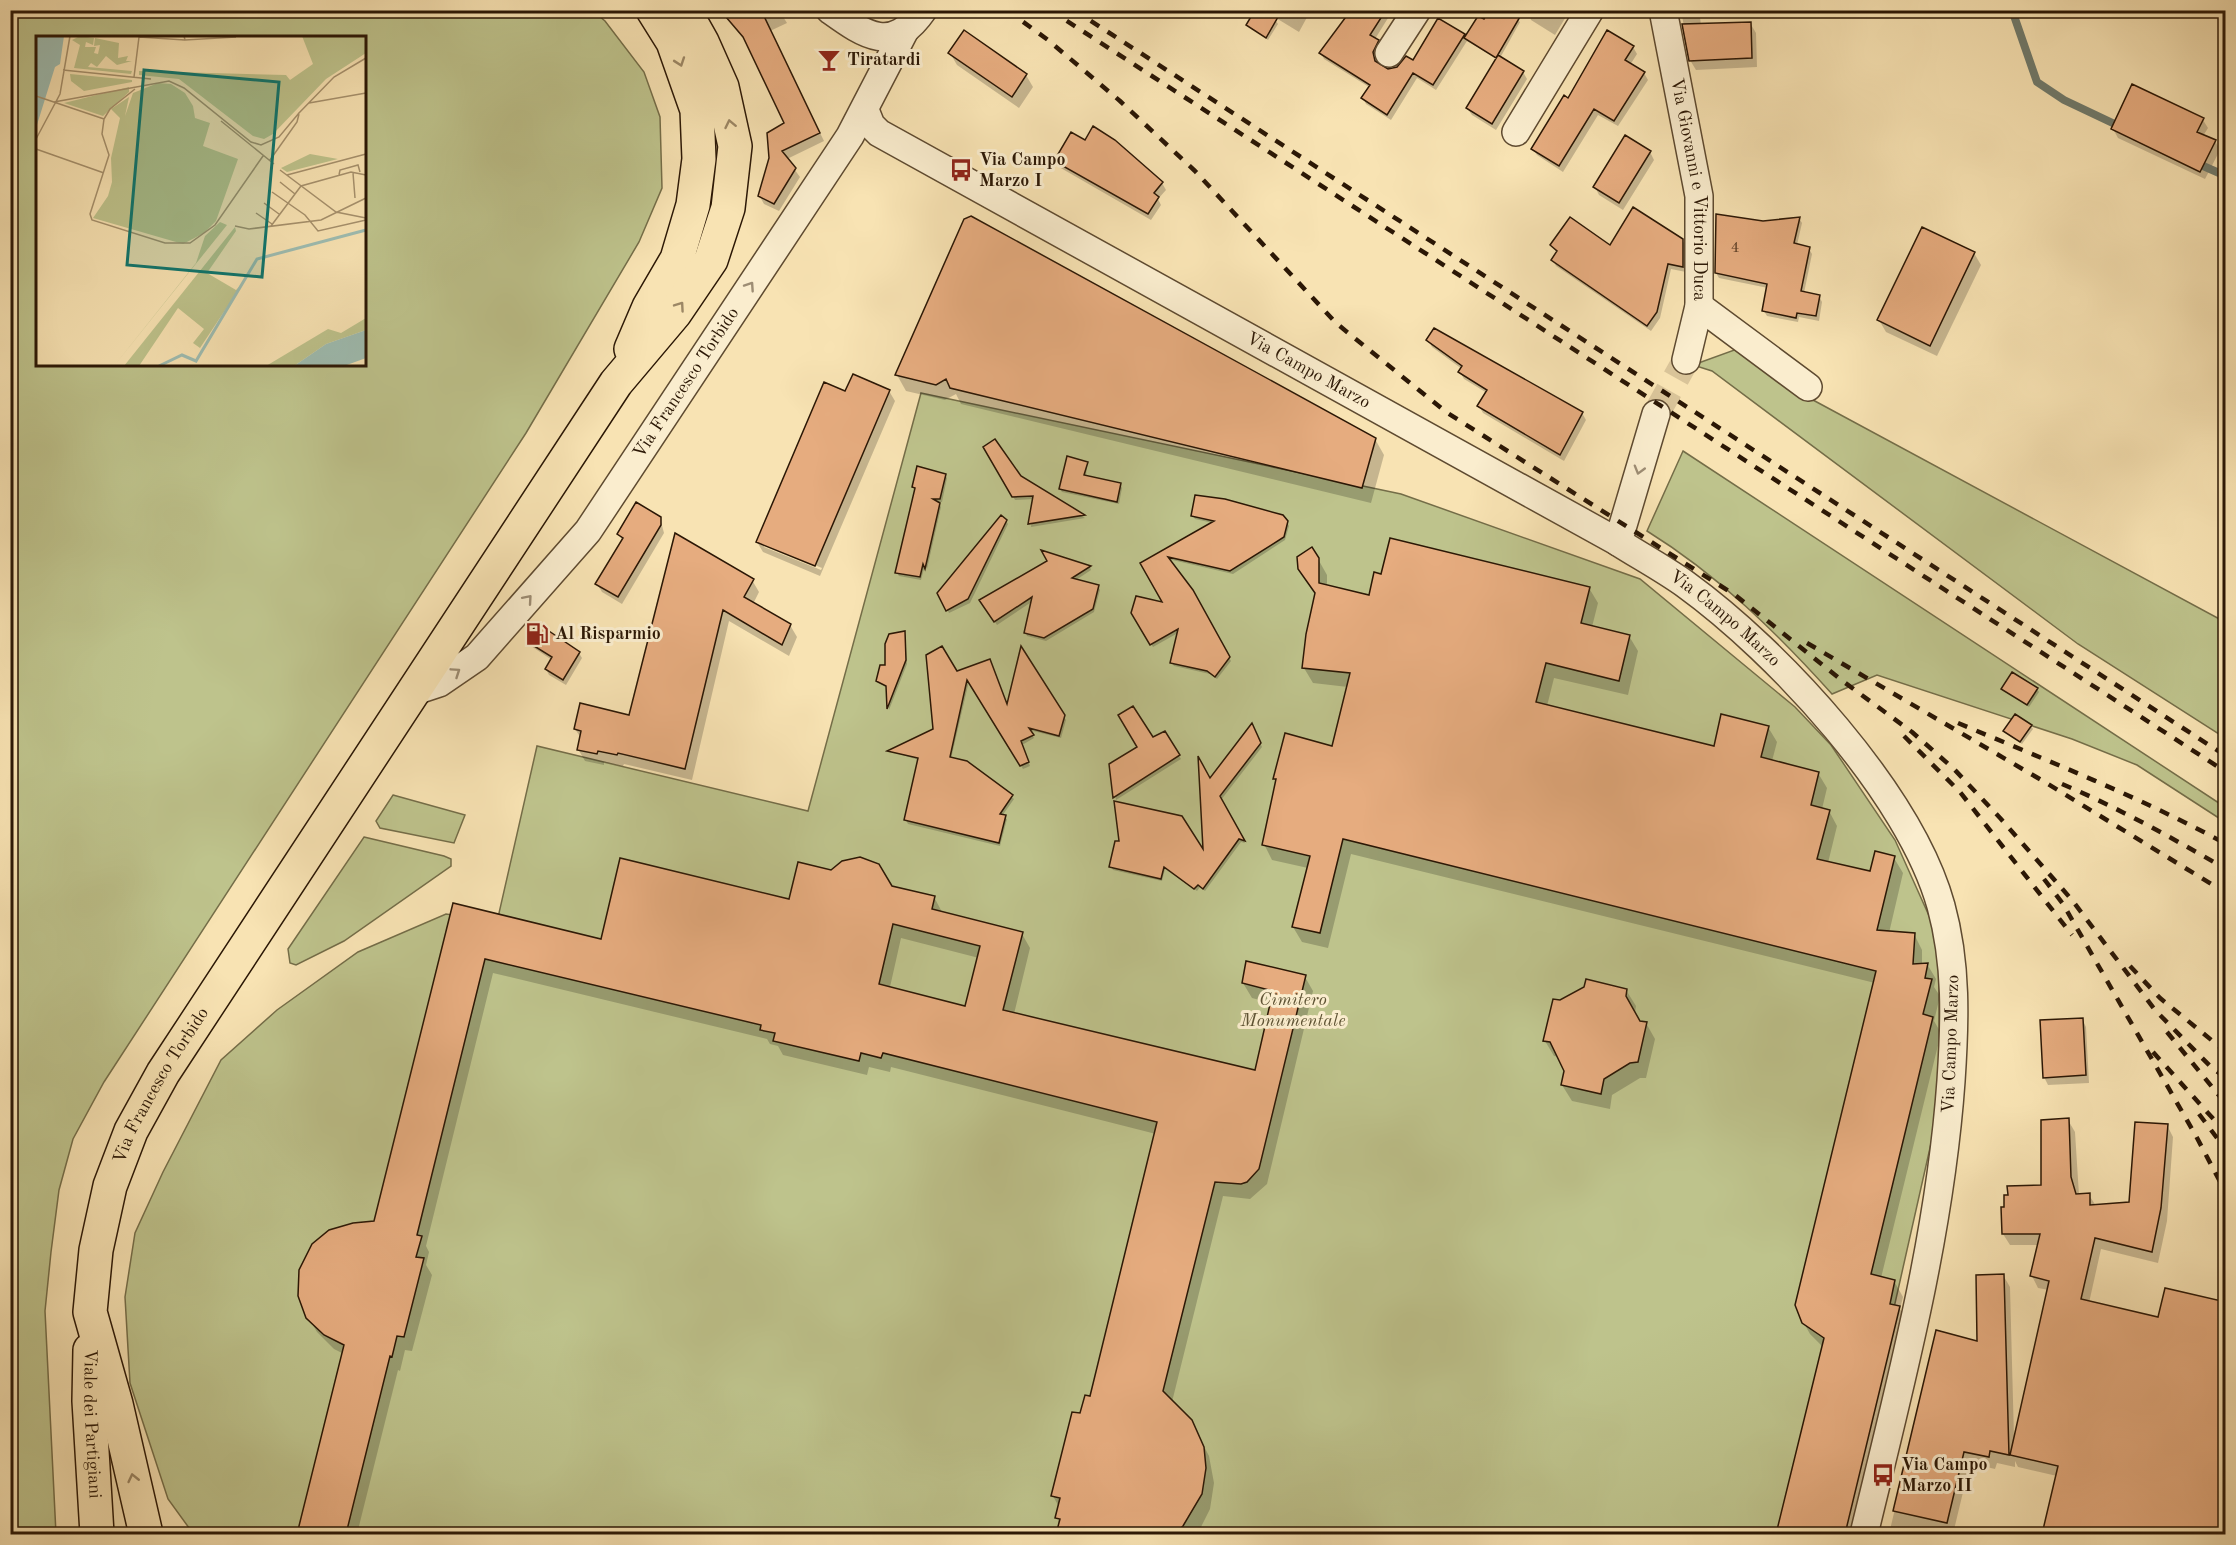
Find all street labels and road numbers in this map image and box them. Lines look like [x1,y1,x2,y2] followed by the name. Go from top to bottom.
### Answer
[1667,77,1708,301] street label: Via Giovanni e Vittorio Duca
[630,304,743,461] street label: Via Francesco Torbido
[1243,329,1373,412] street label: Via Campo Marzo
[1666,567,1784,670] street label: Via Campo Marzo
[1940,974,1962,1114] street label: Via Campo Marzo
[111,1004,212,1166] street label: Via Francesco Torbido
[80,1349,104,1499] street label: Viale dei Partigiani

